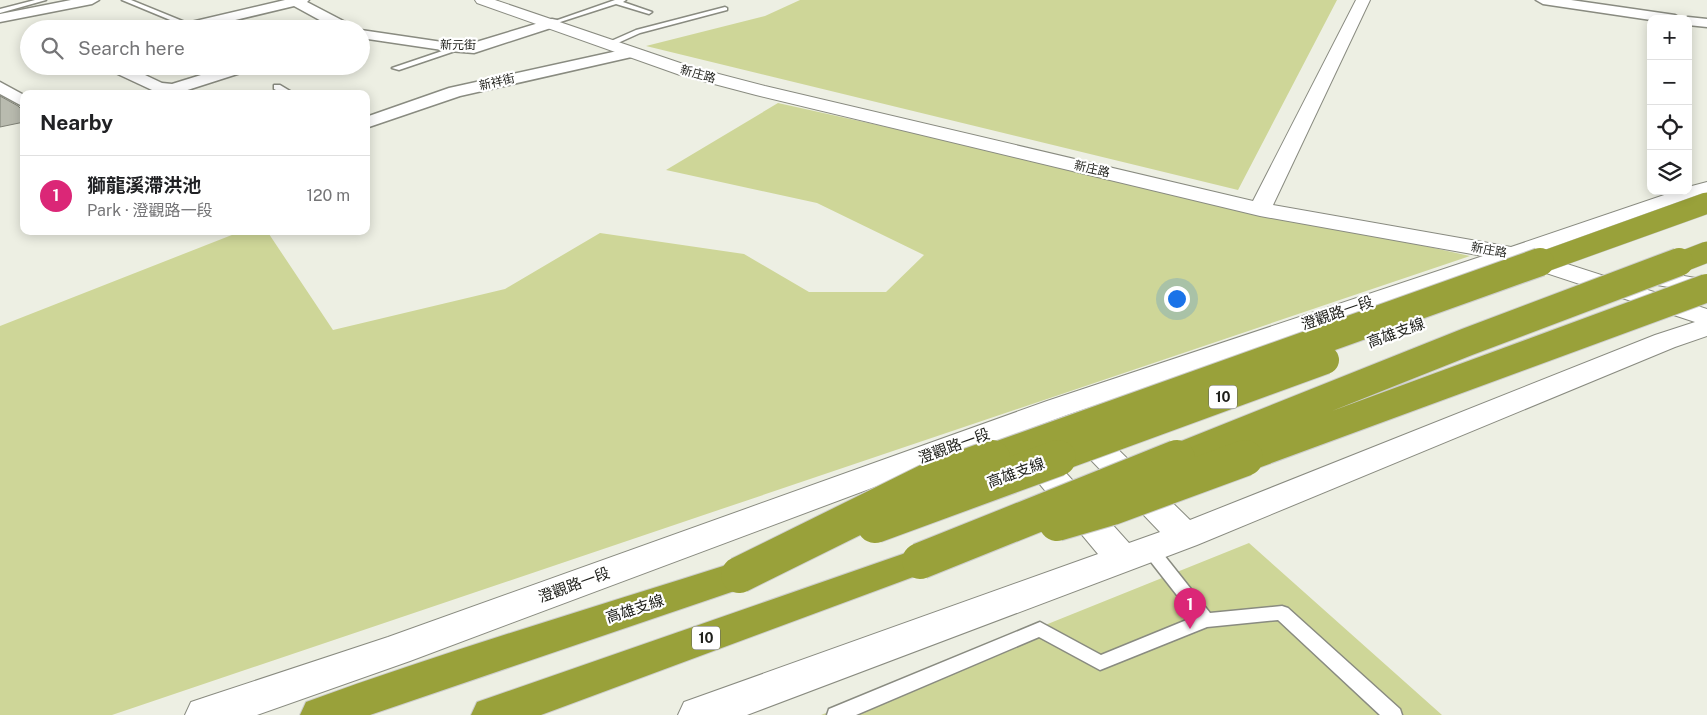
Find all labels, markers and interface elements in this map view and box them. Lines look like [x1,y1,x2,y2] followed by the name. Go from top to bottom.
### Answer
[1647,15,1692,195] map controls
[1647,15,1692,60] button: +
[20,20,370,75] search box
[38,34,66,62] icon: search
[78,37,185,59] text: Search here
[440,38,476,52] street label: 新元街
[1647,60,1692,105] button: −
[679,62,717,86] street label: 新庄路
[478,71,516,93] street label: 新祥街
[1647,105,1692,150] button: locate
[40,110,113,135] text: Nearby
[1647,150,1692,195] button: layers
[1073,158,1111,180] street label: 新庄路
[87,174,201,196] text: 獅龍溪滯洪池
[53,186,59,205] text: 1
[306,186,350,205] text: 120 m
[87,201,212,220] text: Park · 澄觀路一段
[1470,240,1508,260] street label: 新庄路
[1164,286,1190,312] your location
[1299,292,1375,333] street label: 澄觀路一段
[1365,314,1427,351] street label: 高雄支線
[1209,386,1237,408] road number: 10
[916,425,992,466] street label: 澄觀路一段
[985,454,1047,491] street label: 高雄支線
[536,564,612,605] street label: 澄觀路一段
[1174,588,1206,629] pin: 1
[604,591,666,626] street label: 高雄支線
[692,626,720,650] road number: 10

